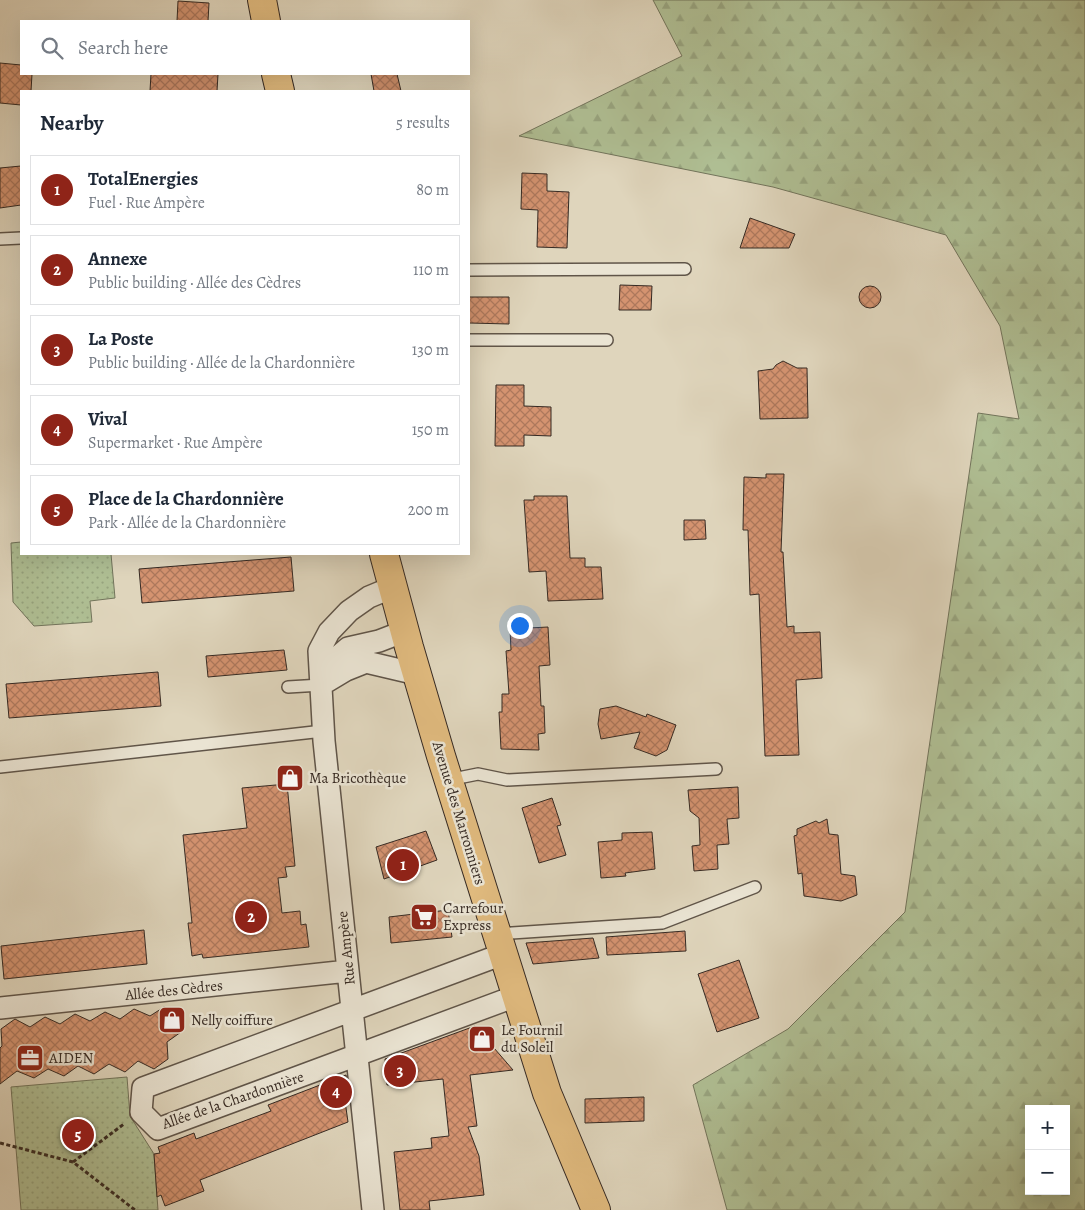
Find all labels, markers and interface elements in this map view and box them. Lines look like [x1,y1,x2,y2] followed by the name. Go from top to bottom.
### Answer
[20,20,470,75] search box
[38,34,66,62] icon: search
[78,35,168,61] text: Search here
[40,109,103,137] text: Nearby
[396,112,450,134] text: 5 results
[88,166,198,192] text: TotalEnergies
[54,179,60,201] text: 1
[416,179,449,201] text: 80 m
[88,192,205,214] text: Fuel · Rue Ampère
[88,246,147,272] text: Annexe
[53,259,61,281] text: 2
[413,259,449,281] text: 110 m
[88,272,301,294] text: Public building · Allée des Cèdres
[88,326,154,352] text: La Poste
[54,339,60,361] text: 3
[412,339,449,361] text: 130 m
[88,352,355,374] text: Public building · Allée de la Chardonnière
[88,406,127,432] text: Vival
[53,419,61,441] text: 4
[412,419,449,441] text: 150 m
[88,432,263,454] text: Supermarket · Rue Ampère
[88,486,284,512] text: Place de la Chardonnière
[54,499,60,521] text: 5
[408,499,449,521] text: 200 m
[88,512,286,534] text: Park · Allée de la Chardonnière
[507,613,533,639] your location
[427,738,490,887] street label: Avenue des Marronniers
[275,763,305,793] shop icon: Ma Bricothèque
[309,768,406,788] place label: Ma Bricothèque
[387,846,419,884] pin: 1
[235,898,267,936] pin: 2
[443,898,504,935] place label: Carrefour Express
[409,902,439,932] supermarket icon: Carrefour Express
[332,910,360,986] street label: Rue Ampère
[123,975,224,1005] street label: Allée des Cèdres
[157,1005,187,1035] shop icon: Nelly coiffure
[191,1010,273,1030] place label: Nelly coiffure
[501,1020,563,1057] place label: Le Fournil du Soleil
[467,1024,497,1054] shop icon: Le Fournil du Soleil
[15,1043,45,1073] office icon: AIDEN
[48,1048,94,1068] place label: AIDEN
[384,1052,416,1090] pin: 3
[158,1066,307,1134] street label: Allée de la Chardonnière
[320,1073,352,1111] pin: 4
[1025,1105,1070,1195] map controls
[1025,1105,1070,1150] button: +
[62,1116,94,1154] pin: 5
[1025,1150,1070,1195] button: −

